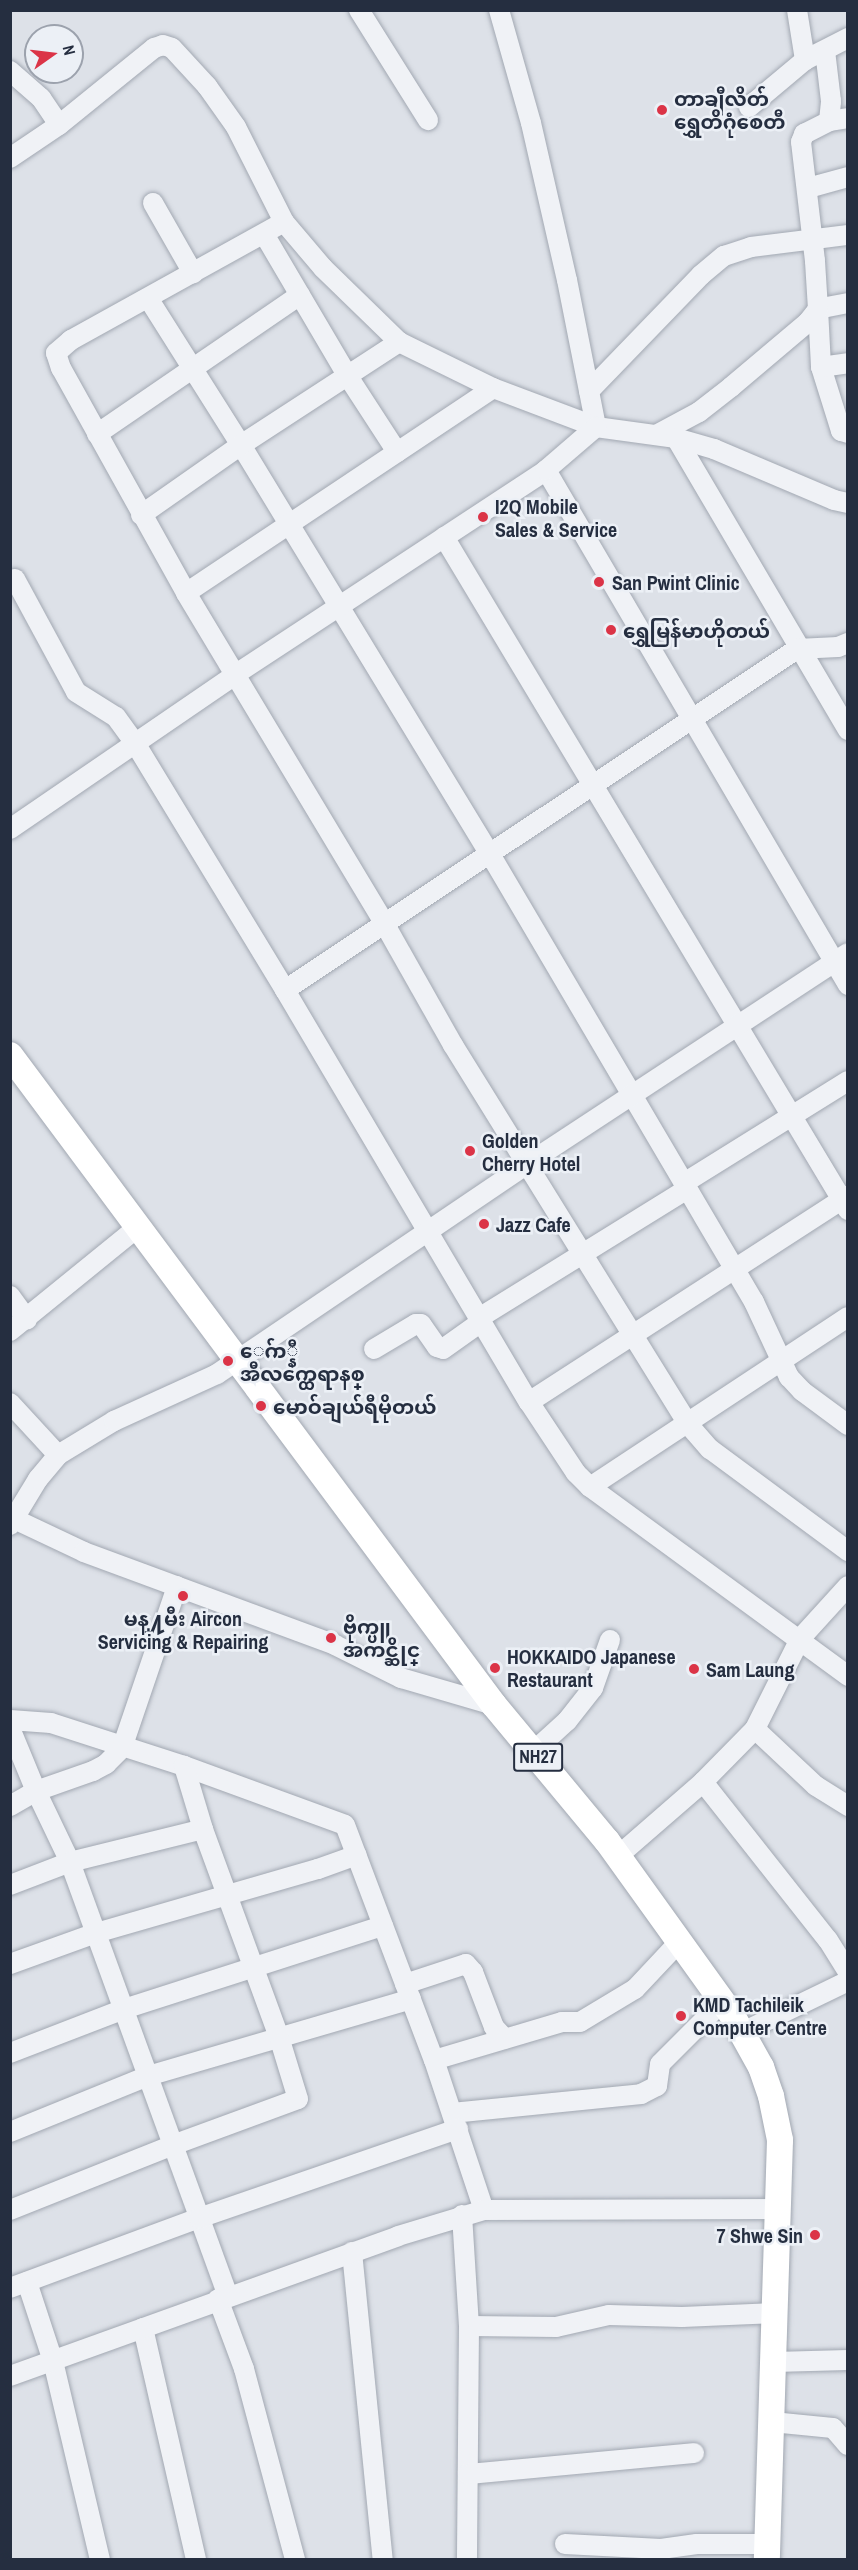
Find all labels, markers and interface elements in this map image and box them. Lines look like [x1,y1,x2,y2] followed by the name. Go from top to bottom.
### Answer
[24,24,84,84] north arrow
[58,43,81,57] text: N
[674,86,785,133] place label: တာချီလိတ် ရွှေတိဂုံစေတီ
[655,103,669,117] marker: တာချီလိတ် ရွှေတိဂုံစေတီ
[495,494,617,541] place label: I2Q Mobile Sales & Service
[476,510,490,524] marker: I2Q Mobile Sales & Service
[612,570,740,594] place label: San Pwint Clinic
[590,573,608,591] marker: San Pwint Clinic
[623,618,770,642] place label: ရွှေမြန်မာဟိုတယ်
[604,623,618,637] marker: ရွှေမြန်မာဟိုတယ်
[482,1128,580,1175] place label: Golden Cherry Hotel
[463,1144,477,1158] marker: Golden Cherry Hotel
[496,1212,571,1236] place label: Jazz Cafe
[477,1217,491,1231] marker: Jazz Cafe
[240,1338,365,1385] place label: ေဂ်ာ္နီ အီလက္ထေရာနစ္
[221,1354,235,1368] marker: ေဂ်ာ္နီ အီလက္ထေရာနစ္
[273,1394,436,1418] place label: မောဝ်ချယ်ရီမိုတယ်
[254,1399,268,1413] marker: မောဝ်ချယ်ရီမိုတယ်
[176,1589,190,1603] marker: မန္႔မီး Aircon Servicing & Repairing
[98,1606,268,1653] place label: မန္႔မီး Aircon Servicing & Repairing
[343,1614,420,1661] place label: ဗိုက္ပူ အကင္ဆိုင္
[324,1631,338,1645] marker: ဗိုက္ပူ အကင္ဆိုင္
[507,1644,676,1691] place label: HOKKAIDO Japanese Restaurant
[706,1657,794,1681] place label: Sam Laung
[488,1661,502,1675] marker: HOKKAIDO Japanese Restaurant
[687,1662,701,1676] marker: Sam Laung
[512,1742,564,1772] road number: NH27
[693,1992,827,2039] place label: KMD Tachileik Computer Centre
[674,2009,688,2023] marker: KMD Tachileik Computer Centre
[716,2223,803,2247] place label: 7 Shwe Sin
[808,2228,822,2242] marker: 7 Shwe Sin

